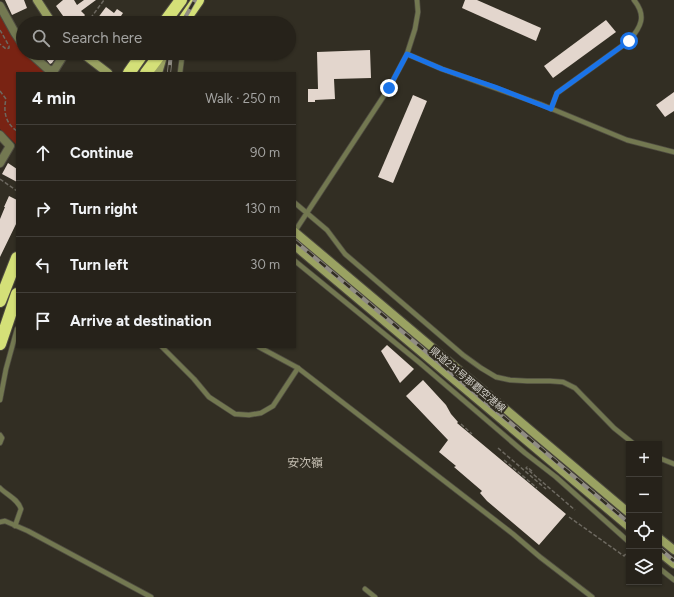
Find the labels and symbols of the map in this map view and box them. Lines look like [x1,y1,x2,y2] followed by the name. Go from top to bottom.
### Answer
[620,32,638,50] route start
[380,79,398,97] route end
[427,344,508,415] street label: 県道231号那覇空港線
[287,456,323,470] district label: 安次嶺

